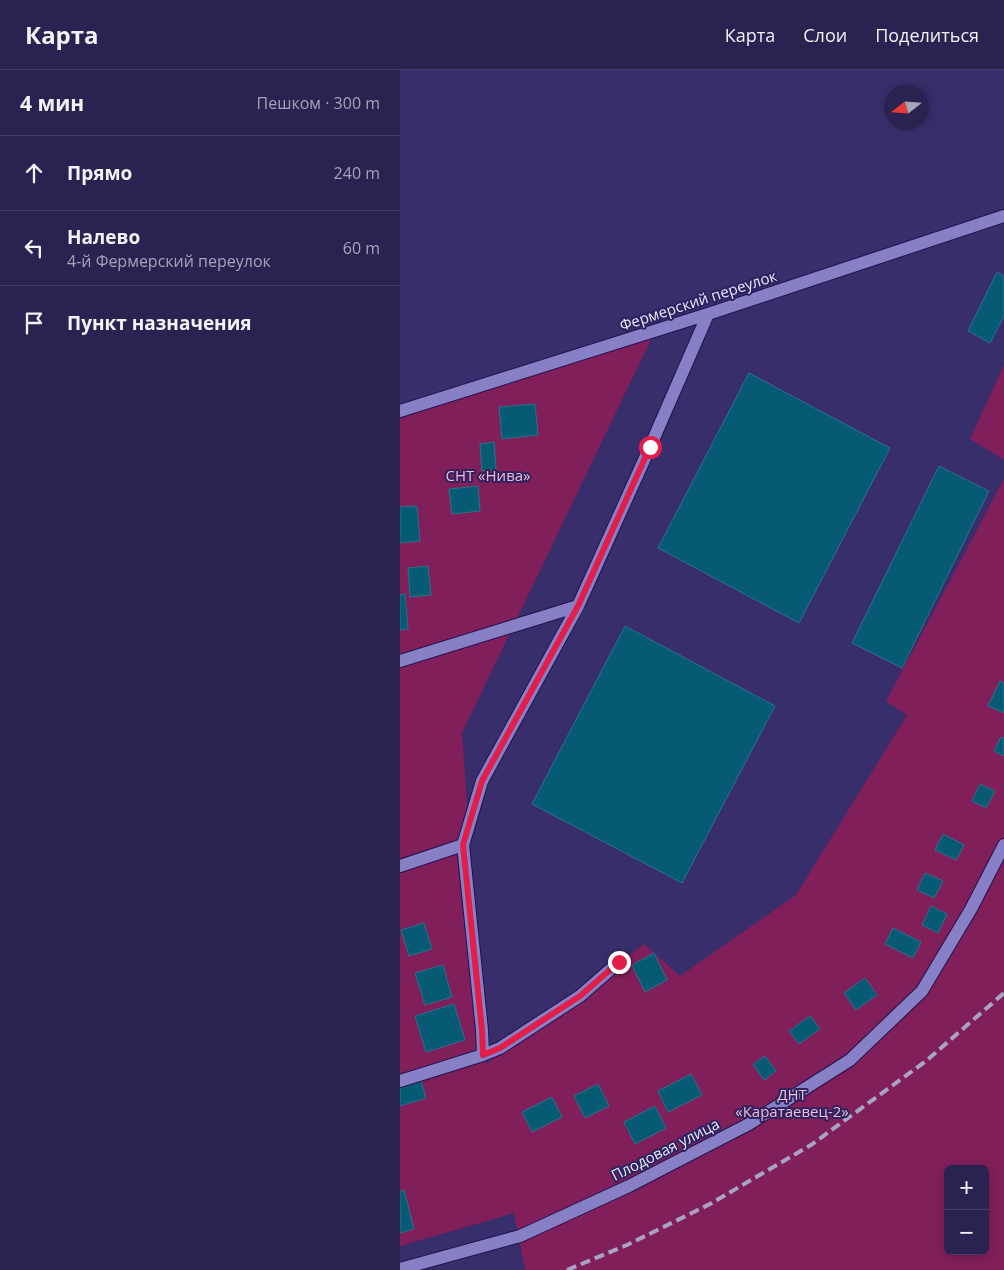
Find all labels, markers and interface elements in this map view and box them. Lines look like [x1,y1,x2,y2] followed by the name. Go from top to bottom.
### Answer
[25,18,99,51] text: Карта
[725,23,775,47] text: Карта
[803,23,847,47] text: Слои
[875,23,979,47] text: Поделиться
[884,85,929,130] north arrow
[20,89,84,117] text: 4 мин
[257,92,380,114] text: Пешком · 300 m
[20,159,48,187] icon: ahead
[67,160,132,186] text: Прямо
[334,162,380,184] text: 240 m
[67,224,140,250] text: Налево
[20,234,48,262] icon: left
[343,237,380,259] text: 60 m
[67,250,271,272] text: 4-й Фермерский переулок
[617,265,779,335] street label: Фермерский переулок
[20,309,48,337] icon: arrive
[67,310,252,336] text: Пункт назначения
[639,436,662,459] route start
[445,465,531,485] park label: СНТ «Нива»
[608,951,631,974] route end
[735,1084,849,1121] park label: ДНТ «Каратаевец-2»
[608,1113,722,1185] street label: Плодовая улица
[944,1165,989,1255] map controls
[944,1165,989,1210] button: +
[944,1210,989,1255] button: −

